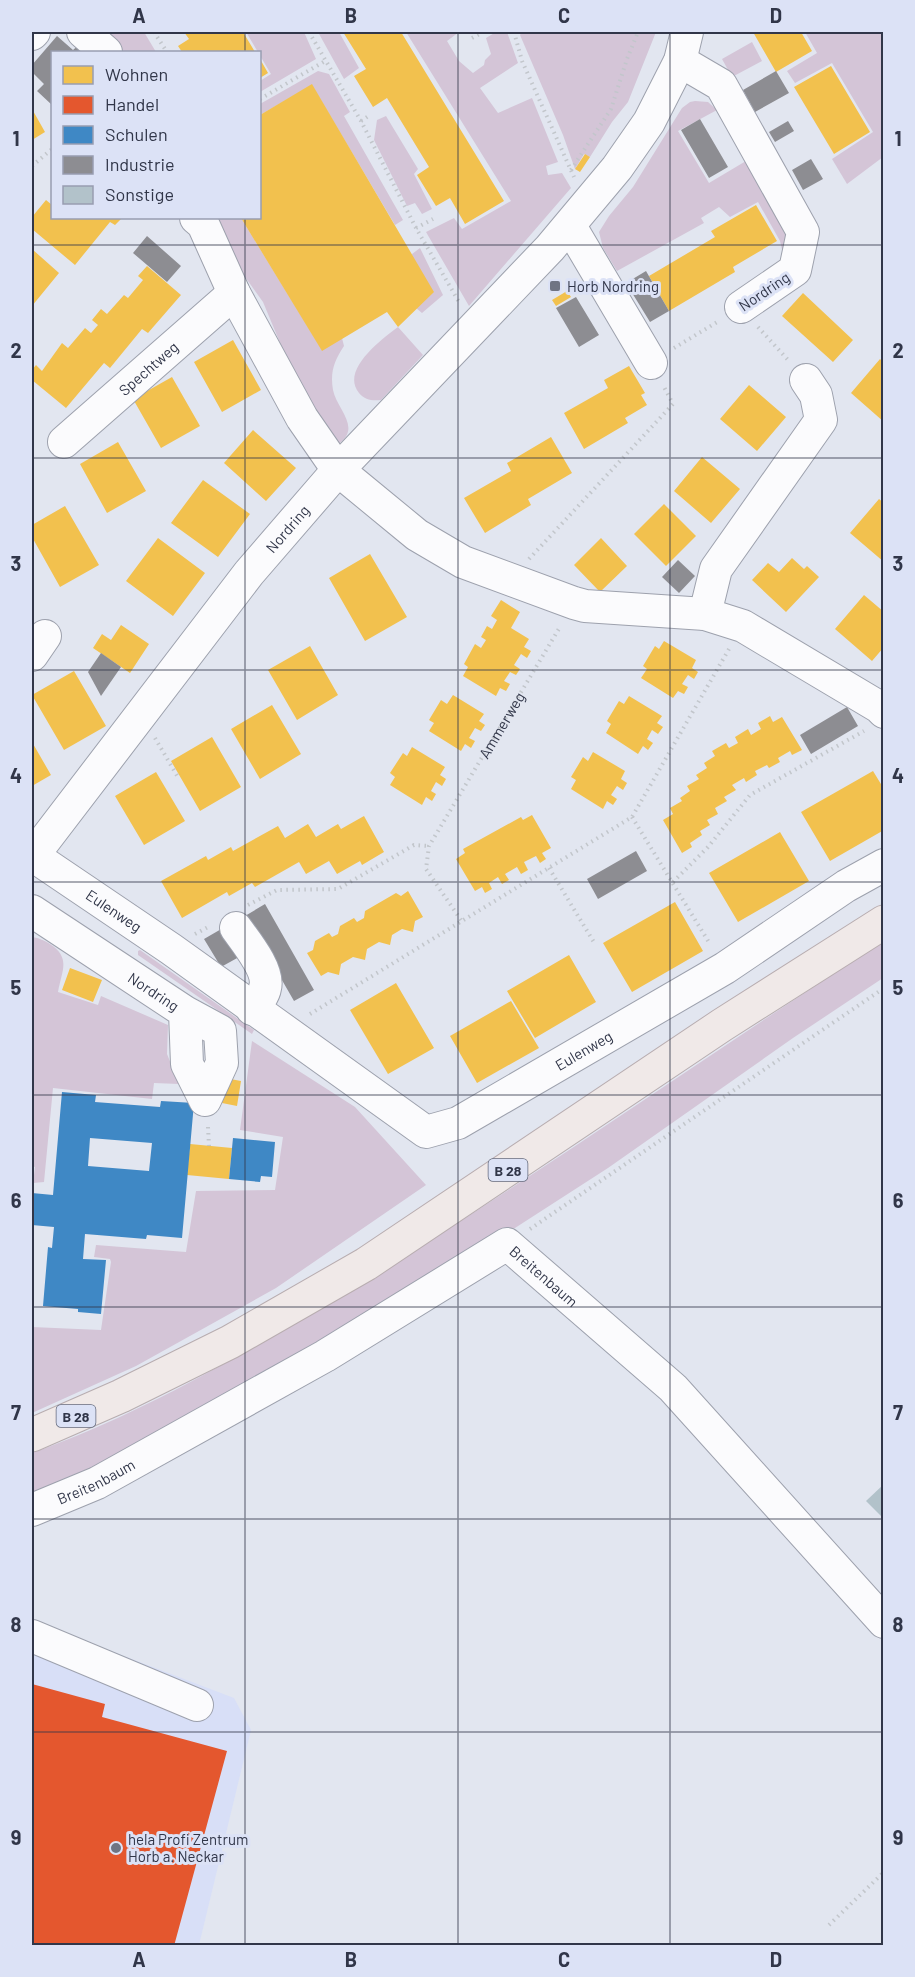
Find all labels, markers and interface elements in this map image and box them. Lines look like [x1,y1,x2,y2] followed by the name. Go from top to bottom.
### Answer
[132,3,146,27] text: A
[345,3,357,27] text: B
[558,3,570,27] text: C
[770,3,782,27] text: D
[51,51,261,219] legend
[105,63,168,85] text: Wohnen
[105,93,159,115] text: Handel
[105,123,168,145] text: Schulen
[12,126,20,150] text: 1
[894,126,902,150] text: 1
[105,153,175,175] text: Industrie
[105,183,174,205] text: Sonstige
[735,268,793,314] street label: Nordring
[567,277,659,295] place label: Horb Nordring
[548,279,562,293] marker: Horb Nordring
[115,337,182,399] street label: Spechtweg
[10,338,22,362] text: 2
[892,338,904,362] text: 2
[262,501,313,556] street label: Nordring
[11,551,21,575] text: 3
[893,551,903,575] text: 3
[475,689,528,762] street label: Ammerweg
[10,763,22,787] text: 4
[892,763,904,787] text: 4
[83,885,145,936] street label: Eulenweg
[125,968,183,1015] street label: Nordring
[11,975,22,999] text: 5
[893,975,904,999] text: 5
[552,1027,615,1074] street label: Eulenweg
[488,1159,528,1181] road number: B 28
[11,1188,22,1212] text: 6
[893,1188,904,1212] text: 6
[506,1242,582,1310] street label: Breitenbaum
[11,1400,21,1424] text: 7
[893,1400,903,1424] text: 7
[56,1405,96,1427] road number: B 28
[54,1455,138,1508] street label: Breitenbaum
[11,1612,22,1636] text: 8
[893,1612,904,1636] text: 8
[11,1825,21,1849] text: 9
[893,1825,903,1849] text: 9
[128,1830,248,1865] place label: hela Profi Zentrum Horb a. Neckar
[109,1841,123,1855] marker: hela Profi Zentrum Horb a. Neckar
[132,1947,146,1971] text: A
[345,1947,357,1971] text: B
[558,1947,570,1971] text: C
[770,1947,782,1971] text: D

